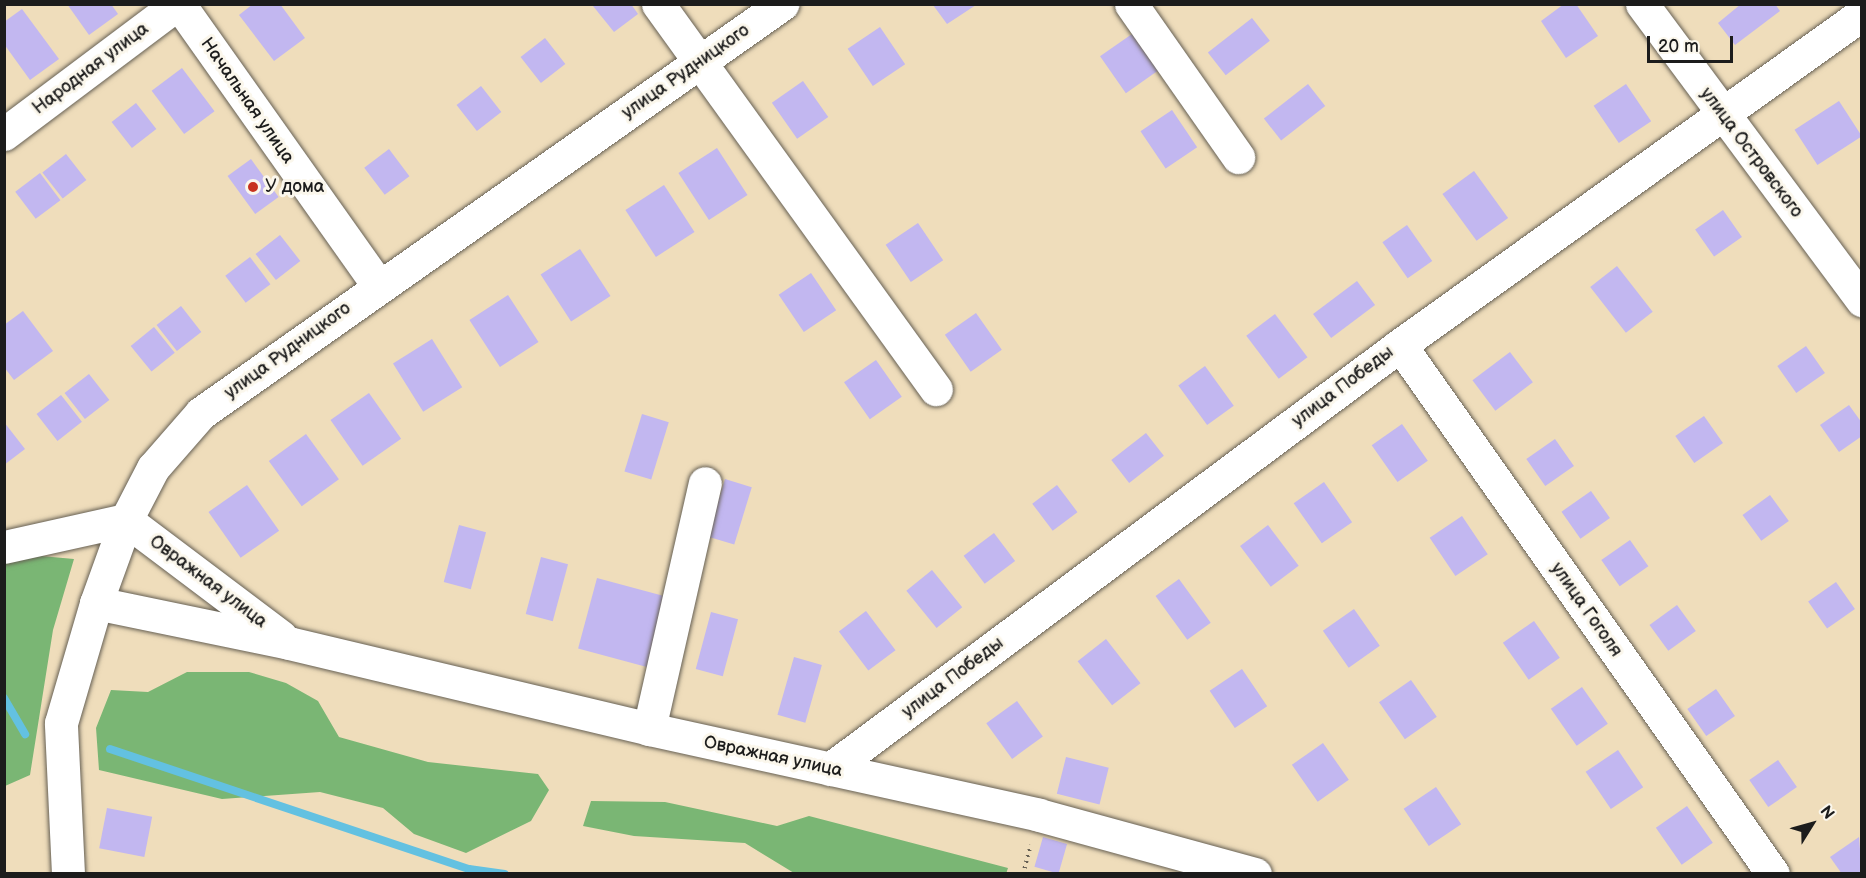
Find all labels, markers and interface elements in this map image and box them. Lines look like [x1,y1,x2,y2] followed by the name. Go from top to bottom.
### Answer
[29,18,153,120] street label: Народная улица
[618,20,754,124] street label: улица Рудницкого
[1650,24,1736,62] scale bar
[196,34,298,168] street label: Начальная улица
[1658,36,1699,57] text: 20 m
[1695,84,1807,222] street label: улица Островского
[265,176,324,198] place label: У дома
[246,180,260,194] marker: У дома
[221,298,355,404] street label: улица Рудницкого
[1288,342,1398,432] street label: улица Победы
[145,531,271,633] street label: Овражная улица
[1546,559,1626,661] street label: улица Гоголя
[898,633,1008,723] street label: улица Победы
[702,732,844,782] street label: Овражная улица
[1782,794,1842,854] north arrow
[1816,802,1838,823] text: N

